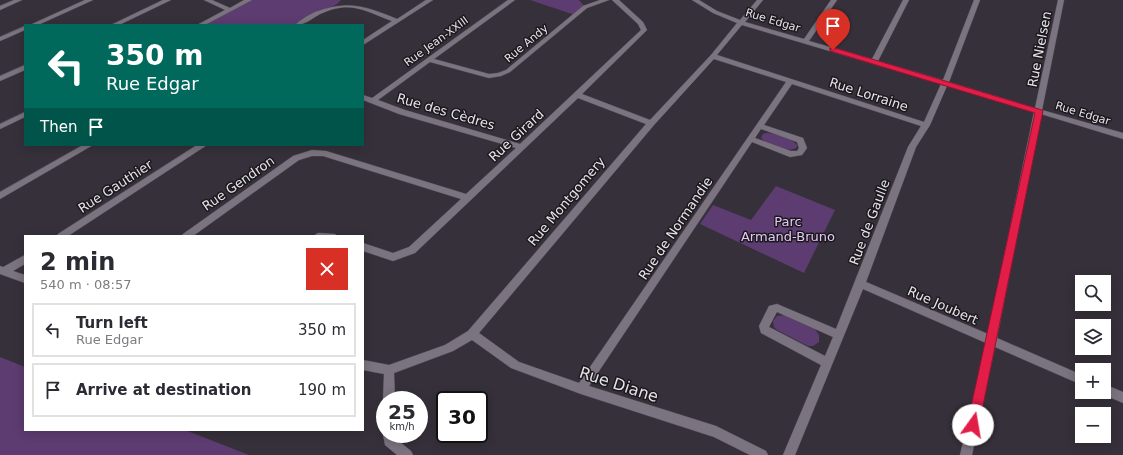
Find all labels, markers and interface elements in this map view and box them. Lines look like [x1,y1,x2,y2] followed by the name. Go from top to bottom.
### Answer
[744,6,802,35] street label: Rue Edgar
[816,9,850,50] pin
[1025,10,1054,88] street label: Rue Nielsen
[402,14,471,69] street label: Rue Jean-XXIII
[822,15,844,37] icon: arrive
[502,21,551,65] street label: Rue Andy
[106,39,203,72] text: 350 m
[40,40,92,92] icon: left
[106,73,199,94] text: Rue Edgar
[828,75,910,114] street label: Rue Lorraine
[395,90,497,133] street label: Rue des Cèdres
[1054,99,1112,128] street label: Rue Edgar
[486,106,547,164] street label: Rue Girard
[85,116,107,138] icon: arrive
[40,118,77,136] text: Then
[199,153,277,214] street label: Rue Gendron
[525,154,608,249] street label: Rue Montgomery
[75,157,156,216] street label: Rue Gauthier
[635,174,715,283] street label: Rue de Normandie
[846,177,893,267] street label: Rue de Gaulle
[741,214,835,244] park label: Parc Armand-Bruno
[40,248,115,276] text: 2 min
[306,248,348,290] button: close
[1075,275,1111,443] map controls
[1075,275,1111,311] button: search
[40,277,131,292] text: 540 m · 08:57
[905,283,980,328] street label: Rue Joubert
[76,314,148,332] text: Turn left
[42,319,64,341] icon: left
[1075,319,1111,355] button: layers
[298,321,346,339] text: 350 m
[76,332,143,347] text: Rue Edgar
[577,363,661,406] street label: Rue Diane
[1075,363,1111,399] button: +
[42,379,64,401] icon: arrive
[76,381,251,399] text: Arrive at destination
[298,381,346,399] text: 190 m
[436,391,488,443] speed limit sign: 30
[388,400,416,424] text: 25
[952,404,994,446] position arrow
[1075,407,1111,443] button: −
[389,421,415,432] text: km/h

